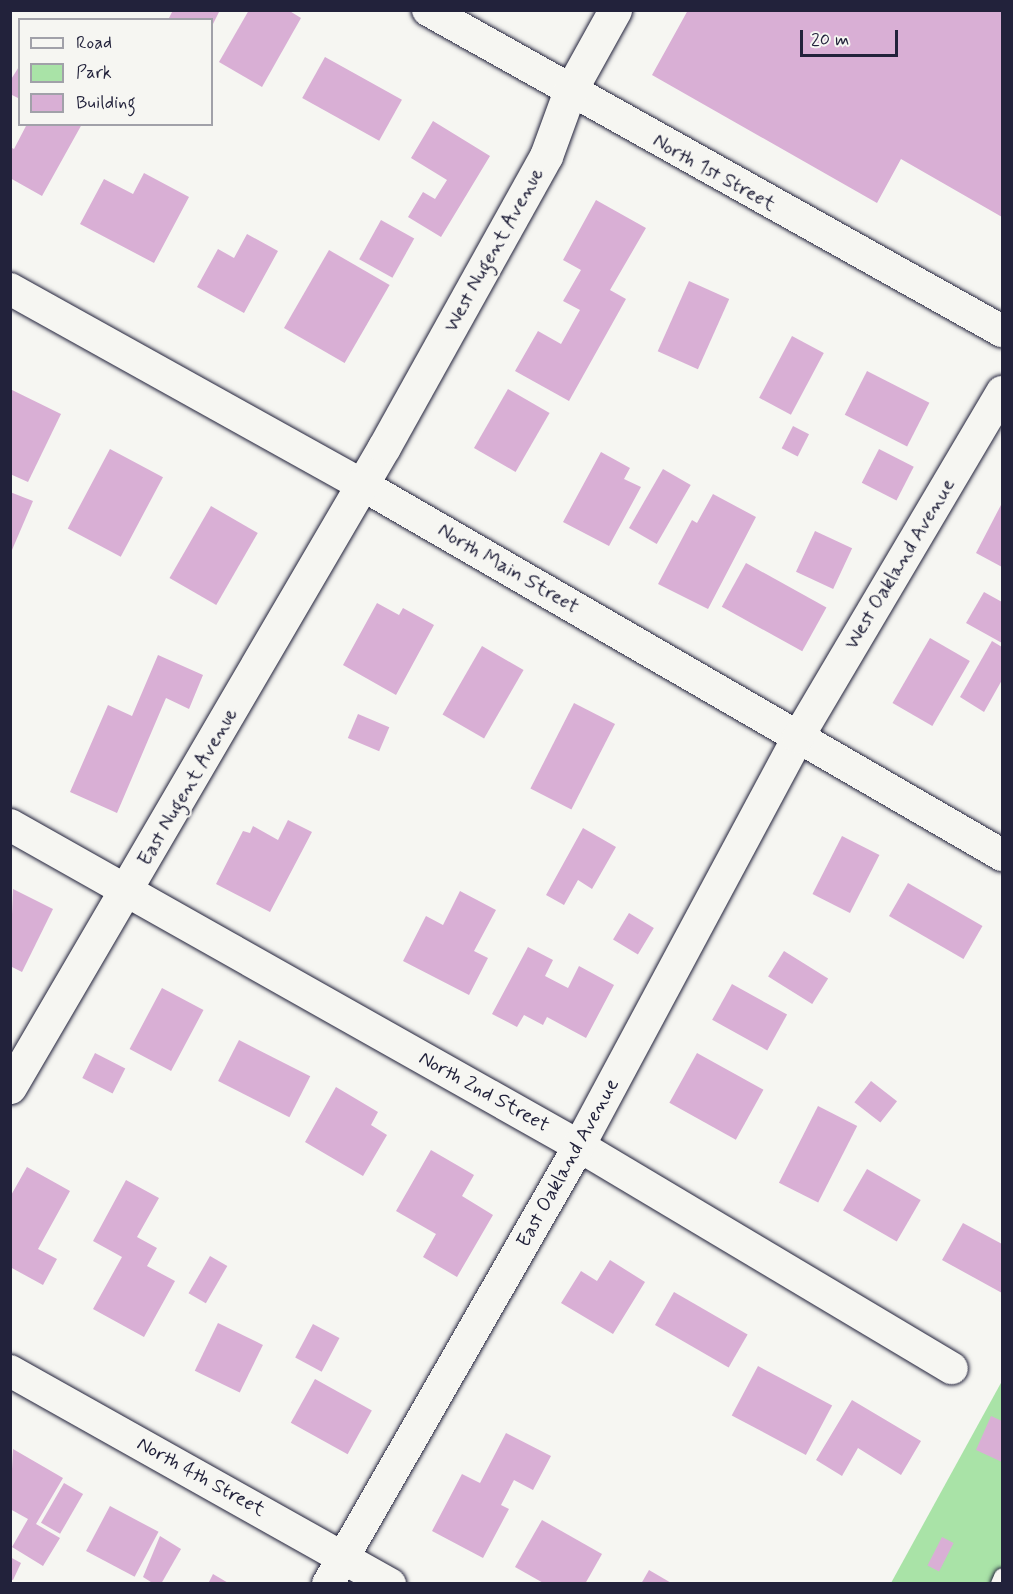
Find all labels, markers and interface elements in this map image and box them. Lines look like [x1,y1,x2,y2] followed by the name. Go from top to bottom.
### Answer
[18,18,213,126] legend
[803,18,900,56] scale bar
[811,28,849,52] text: 20 m
[76,31,112,55] text: Road
[76,61,112,85] text: Park
[76,91,136,115] text: Building
[648,129,780,217] street label: North 1st Street
[439,165,549,335] street label: West Nugent Avenue
[841,477,959,651] street label: West Oakland Avenue
[433,519,583,619] street label: North Main Street
[134,705,242,869] street label: East Nugent Avenue
[415,1047,553,1137] street label: North 2nd Street
[513,1077,623,1249] street label: East Oakland Avenue
[133,1432,269,1522] street label: North 4th Street

